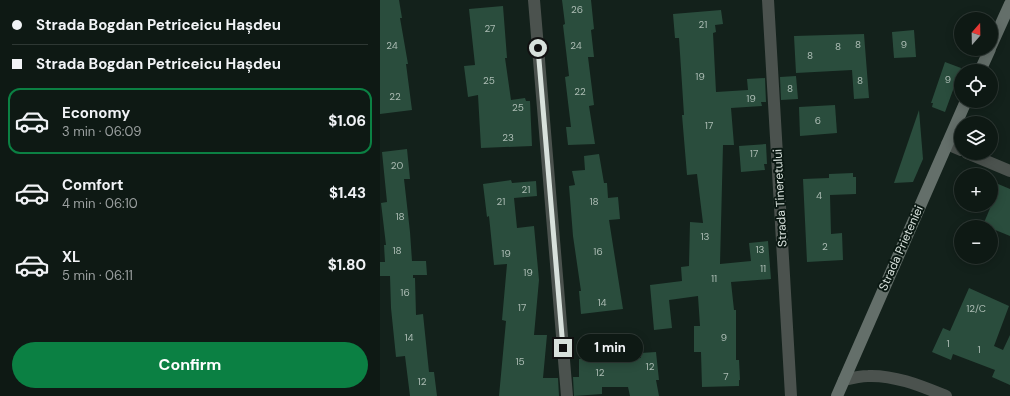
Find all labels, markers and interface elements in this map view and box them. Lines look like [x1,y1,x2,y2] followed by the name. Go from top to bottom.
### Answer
[571,3,583,16] house number: 26
[954,12,998,56] north arrow
[954,12,998,264] map controls
[36,15,281,35] text: Strada Bogdan Petriceicu Hașdeu
[699,18,707,31] house number: 21
[485,22,495,35] house number: 27
[855,38,861,51] house number: 8
[901,38,907,51] house number: 9
[386,39,398,52] house number: 24
[529,39,547,57] route start
[570,39,582,52] house number: 24
[835,40,841,53] house number: 8
[807,49,813,62] house number: 8
[36,54,281,74] text: Strada Bogdan Petriceicu Hașdeu
[954,64,998,108] button: locate
[695,70,705,83] house number: 19
[945,73,951,86] house number: 9
[483,74,495,87] house number: 25
[857,74,863,87] house number: 8
[787,82,793,95] house number: 8
[574,85,586,98] house number: 22
[389,90,401,103] house number: 22
[746,92,756,105] house number: 19
[512,101,524,114] house number: 25
[14,103,50,139] icon: car
[62,103,130,123] text: Economy
[328,111,366,131] text: $1.06
[815,114,821,127] house number: 6
[954,116,998,160] button: layers
[705,119,713,132] house number: 17
[62,123,142,140] text: 3 min · 06:09
[502,131,514,144] house number: 23
[750,147,758,160] house number: 17
[769,149,791,247] street label: Strada Tineretului
[391,159,403,172] house number: 20
[954,168,998,212] button: +
[14,175,50,211] icon: car
[62,175,123,195] text: Comfort
[329,183,366,203] text: $1.43
[522,183,530,196] house number: 21
[816,189,822,202] house number: 4
[62,195,138,212] text: 4 min · 06:10
[497,195,505,208] house number: 21
[589,195,599,208] house number: 18
[875,203,927,293] street label: Strada Prieteniei
[395,210,405,223] house number: 18
[954,220,998,264] button: −
[700,230,710,243] house number: 13
[822,240,828,253] house number: 2
[755,243,765,256] house number: 13
[392,244,402,257] house number: 18
[593,245,603,258] house number: 16
[14,247,50,283] icon: car
[62,247,80,267] text: XL
[501,247,511,260] house number: 19
[328,255,366,275] text: $1.80
[760,262,766,275] house number: 11
[523,266,533,279] house number: 19
[62,267,133,284] text: 5 min · 06:11
[711,272,717,285] house number: 11
[400,286,410,299] house number: 16
[597,296,607,309] house number: 14
[518,301,526,314] house number: 17
[966,302,986,315] house number: 12/C
[404,331,414,344] house number: 14
[721,331,727,344] house number: 9
[577,334,643,362] callout: 1 min
[946,337,950,350] house number: 1
[554,339,572,357] route end
[594,339,626,356] text: 1 min
[12,342,368,388] button: Confirm
[977,343,981,356] house number: 1
[515,355,525,368] house number: 15
[646,360,655,373] house number: 12
[596,366,605,379] house number: 12
[723,370,729,383] house number: 7
[418,375,427,388] house number: 12

